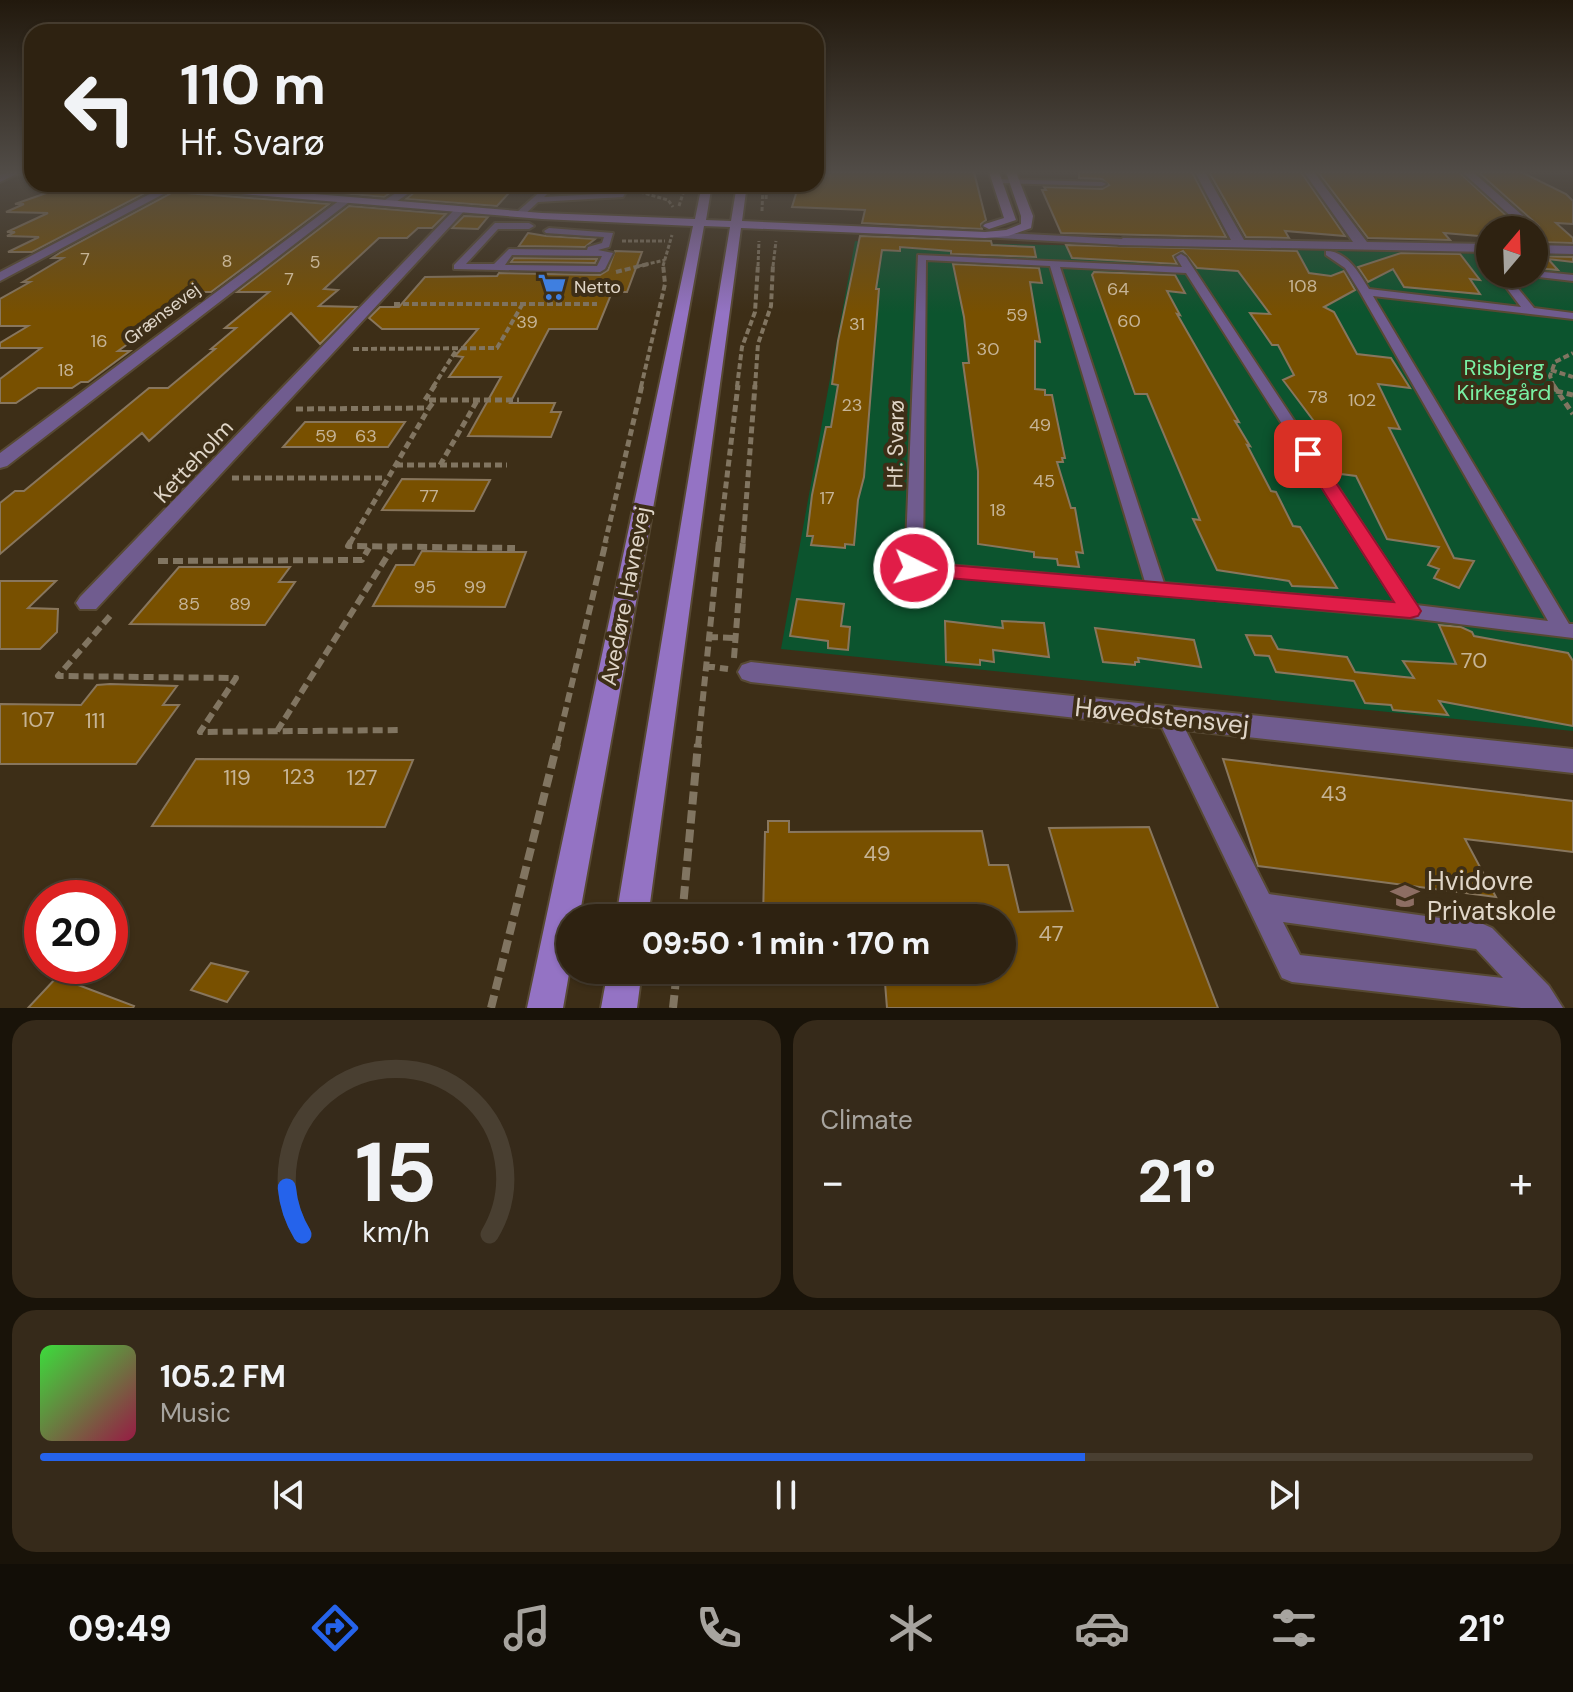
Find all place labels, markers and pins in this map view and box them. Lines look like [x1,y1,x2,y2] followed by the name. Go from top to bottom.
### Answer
[537,272,567,302] supermarket icon: Netto
[574,275,621,299] place label: Netto
[1274,420,1342,488] pin
[1427,864,1556,928] place label: Hvidovre Privatskole
[1390,881,1420,911] school or university icon: Hvidovre Privatskole

